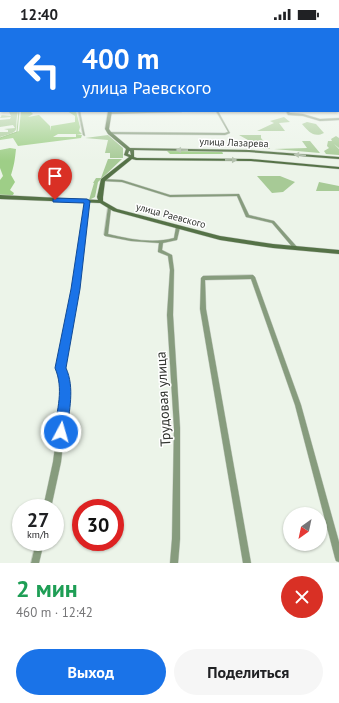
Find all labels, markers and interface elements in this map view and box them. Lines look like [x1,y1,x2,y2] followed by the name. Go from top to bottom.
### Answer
[20,5,58,24] text: 12:40
[82,40,159,77] text: 400 m
[16,44,68,96] icon: left
[82,76,211,99] text: улица Раевского
[199,135,269,150] street label: улица Лазарева
[175,147,188,153] one-way arrow
[294,151,306,158] one-way arrow
[225,157,238,163] one-way arrow
[38,159,72,200] pin
[44,165,66,187] icon: arrive
[134,200,207,231] street label: улица Раевского
[152,351,174,447] street label: Трудовая улица
[40,411,82,453] position arrow
[72,499,124,551] speed limit sign: 30
[27,507,49,533] text: 27
[283,507,327,551] north arrow
[283,507,327,551] map controls
[27,528,49,541] text: km/h
[16,573,78,604] text: 2 мин
[281,576,323,618] button: close
[16,604,93,621] text: 460 m · 12:42
[16,649,166,695] button: Выход
[174,649,323,695] button: Поделиться

